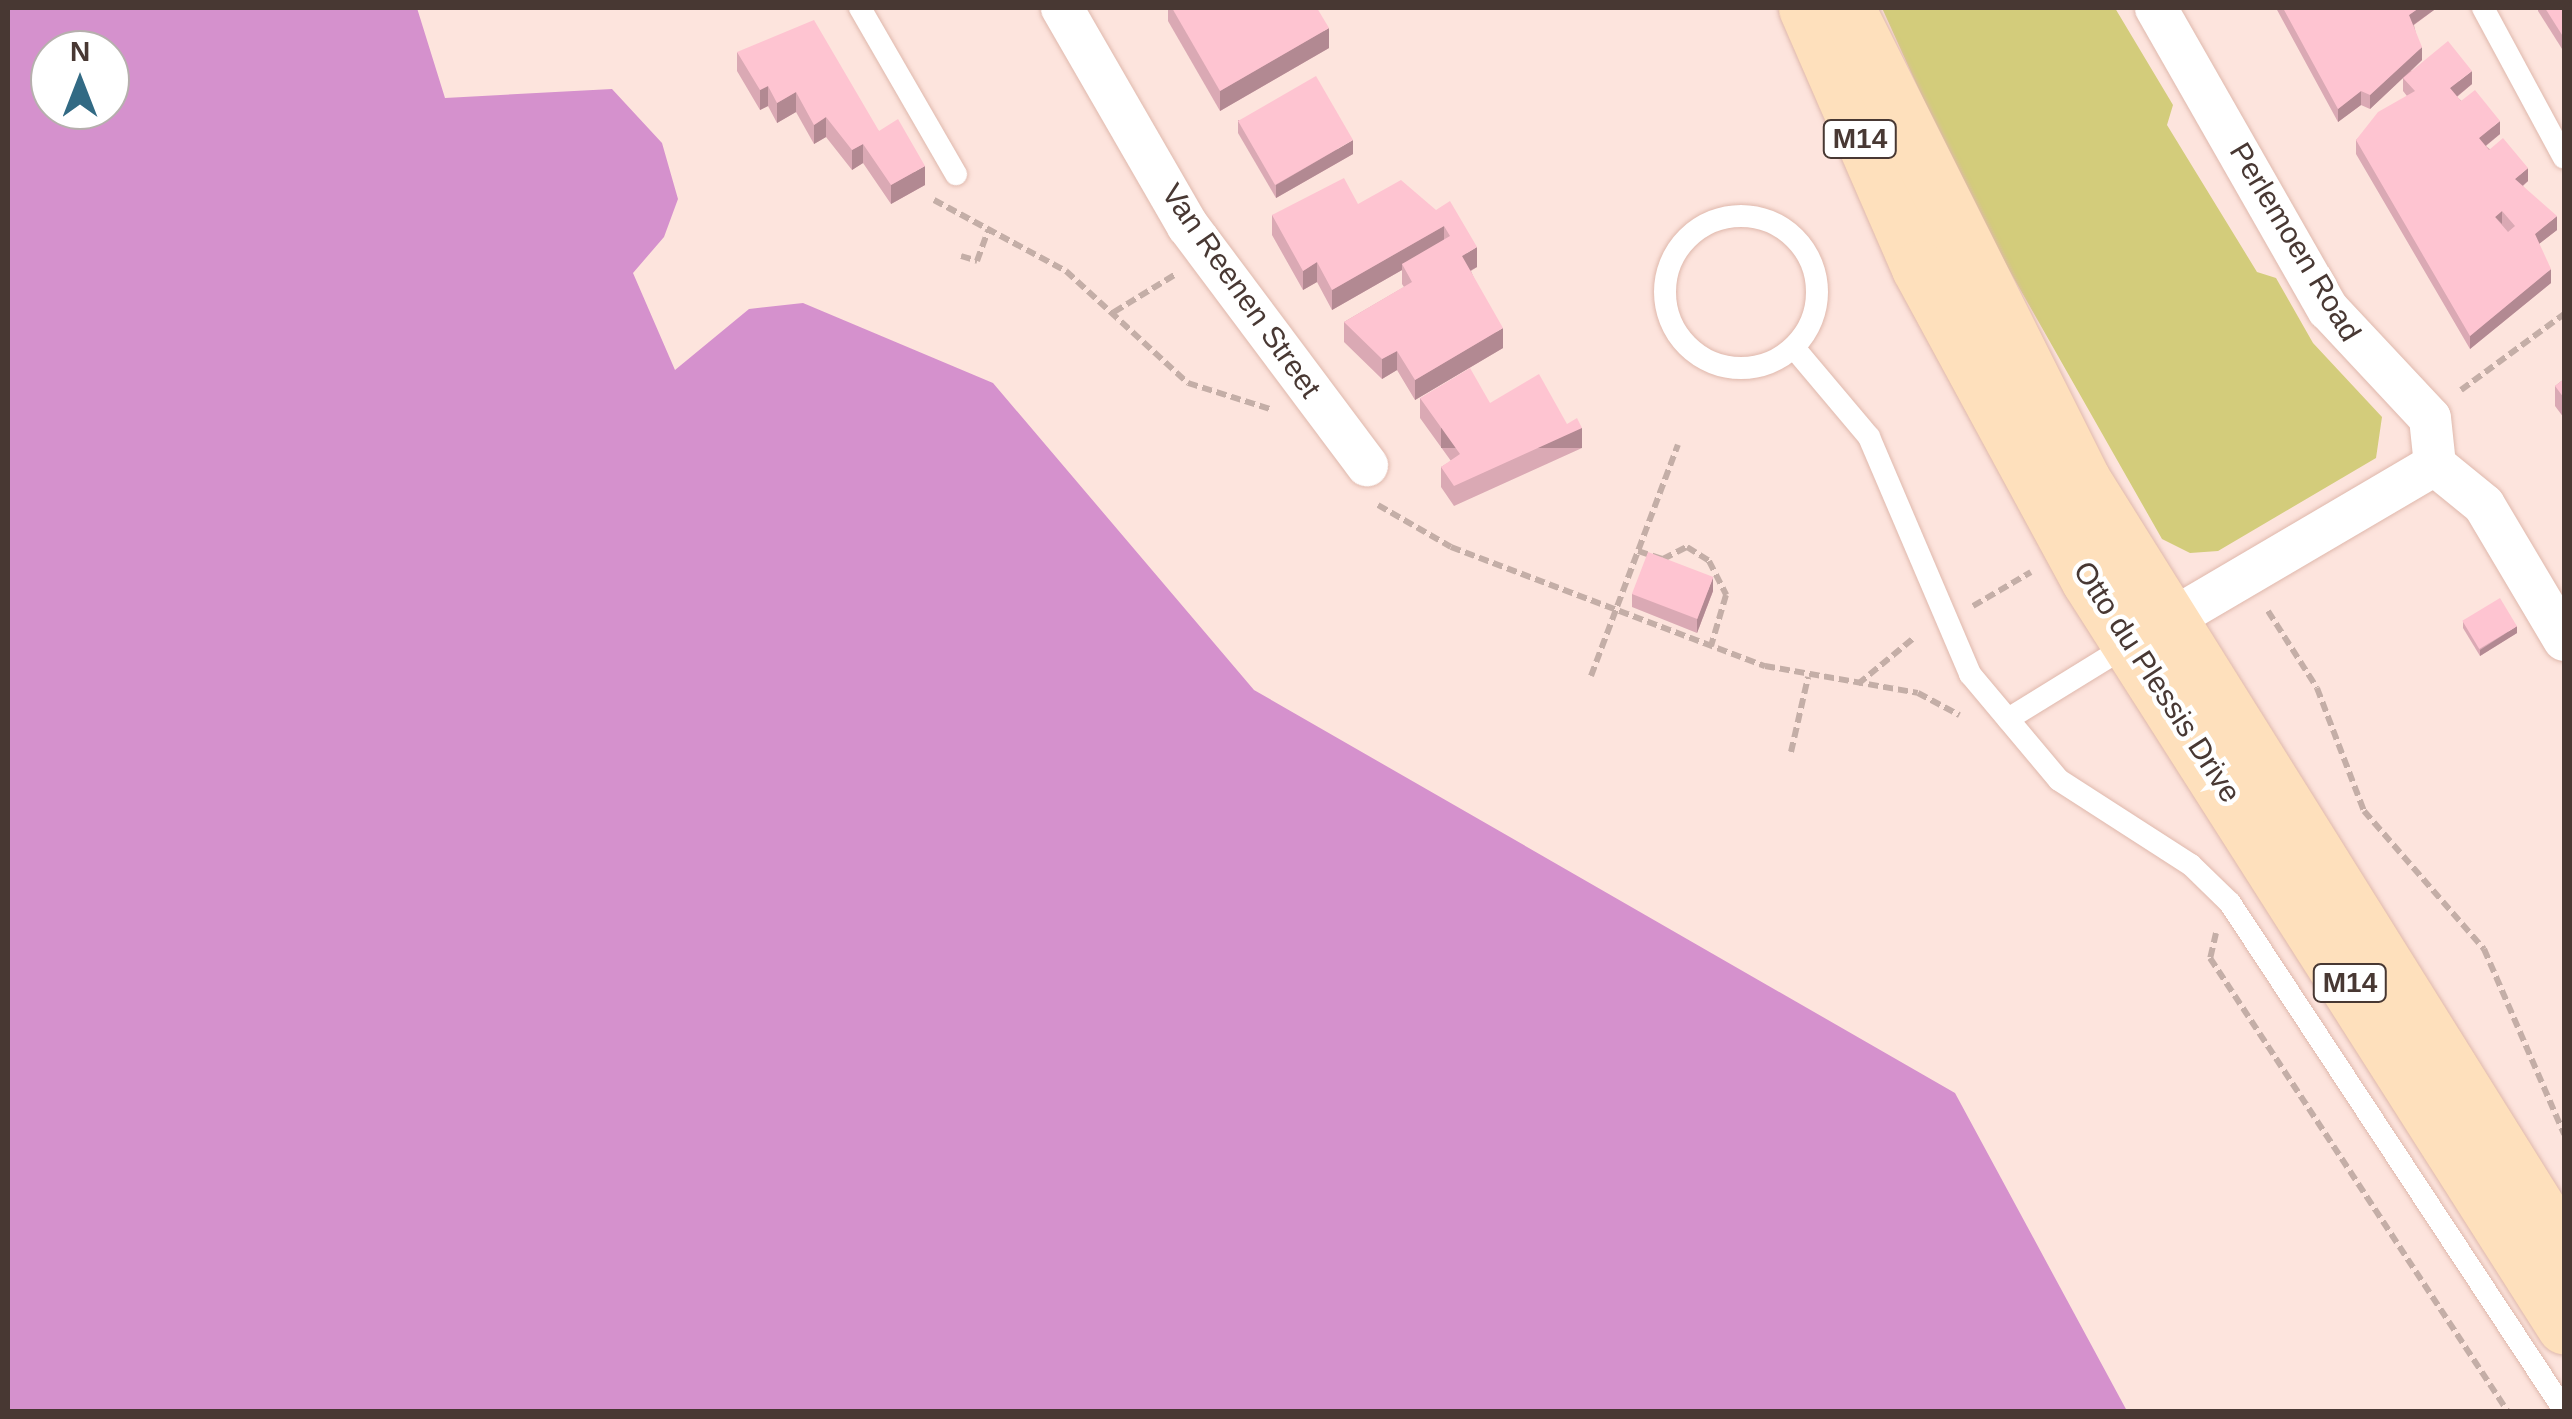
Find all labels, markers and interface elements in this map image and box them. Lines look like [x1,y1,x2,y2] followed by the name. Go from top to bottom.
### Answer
[30,30,130,130] north arrow
[70,36,90,67] text: N
[1822,116,1898,162] road number: M14
[2222,136,2368,348] street label: Perlemoen Road
[1154,177,1328,405] street label: Van Reenen Street
[2066,555,2248,809] street label: Otto du Plessis Drive
[2312,960,2388,1006] road number: M14

